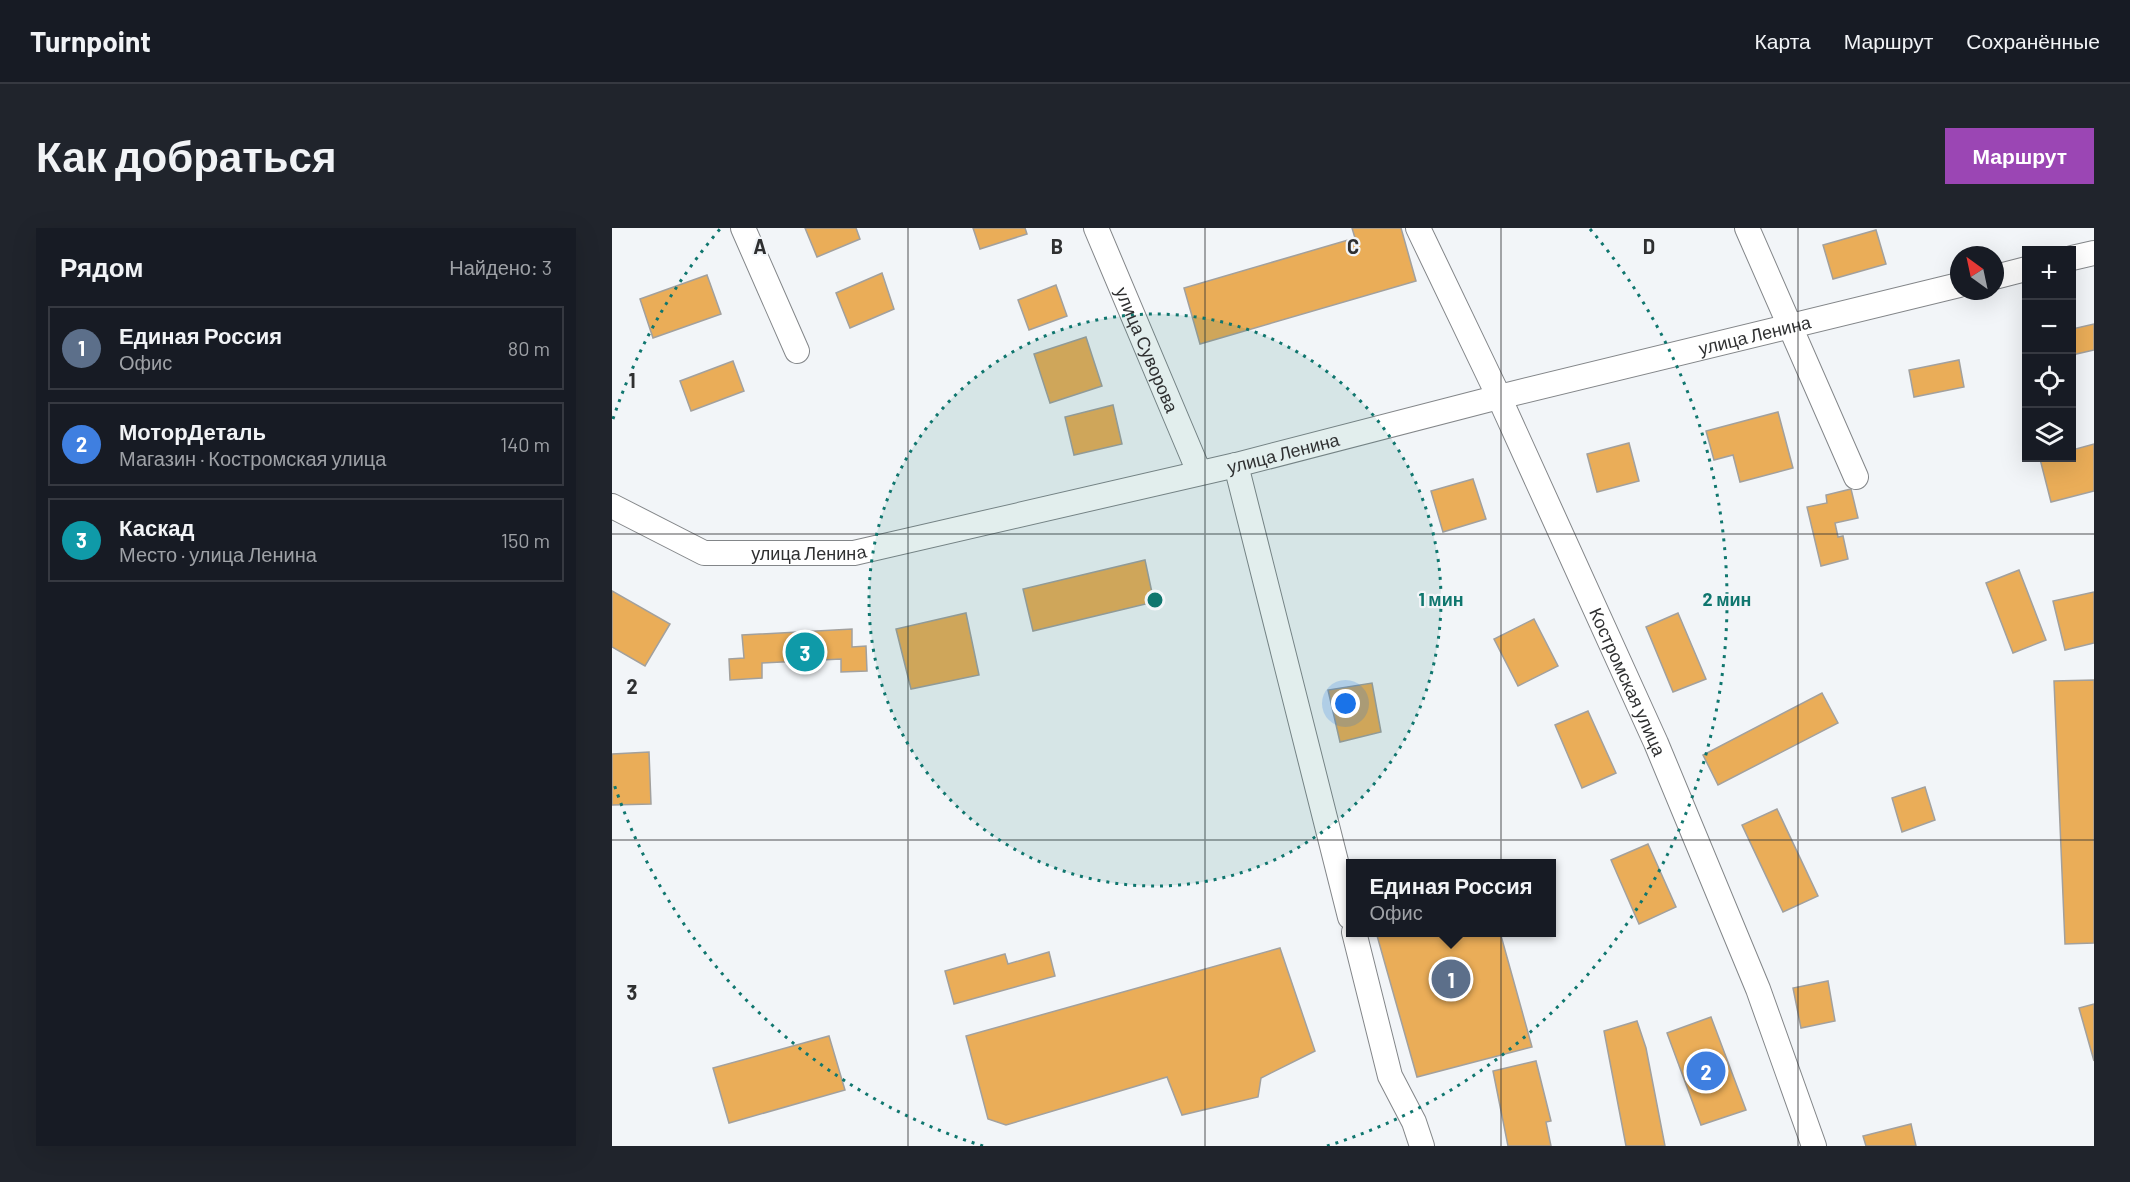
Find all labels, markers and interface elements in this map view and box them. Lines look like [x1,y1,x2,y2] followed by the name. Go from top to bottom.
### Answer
[30,24,151,58] text: Turnpoint
[1755,28,1811,53] text: Карта
[1844,28,1933,53] text: Маршрут
[1966,28,2100,53] text: Сохранённые
[1945,128,2094,184] button: Маршрут
[36,130,336,180] text: Как добраться
[753,234,767,258] text: A
[1051,234,1063,258] text: B
[1347,234,1359,258] text: C
[1643,234,1655,258] text: D
[1950,246,2004,300] north arrow
[2022,246,2076,462] map controls
[2022,246,2076,300] button: +
[60,251,143,282] text: Рядом
[449,255,552,279] text: Найдено: 3
[1111,284,1184,416] street label: улица Суворова
[2022,300,2076,354] button: −
[1696,310,1814,359] street label: улица Ленина
[119,322,282,348] text: Единая Россия
[78,336,85,360] text: 1
[508,336,550,360] text: 80 m
[119,350,172,374] text: Офис
[2022,354,2076,408] button: locate
[628,368,636,392] text: 1
[2022,408,2076,462] button: layers
[119,418,266,444] text: МоторДеталь
[1225,428,1342,478] street label: улица Ленина
[76,432,87,456] text: 2
[500,432,550,456] text: 140 m
[119,446,386,470] text: Магазин · Костромская улица
[119,514,194,540] text: Каскад
[76,528,87,552] text: 3
[501,528,550,552] text: 150 m
[751,539,869,564] street label: улица Ленина
[119,542,317,566] text: Место · улица Ленина
[1418,588,1464,610] text: 1 мин
[1703,588,1751,610] text: 2 мин
[1145,590,1165,610] centre of rings
[1585,604,1671,760] street label: Костромская улица
[786,630,824,674] pin: 3
[626,674,638,698] text: 2
[1331,689,1360,718] your location
[1346,859,1556,937] popup
[1369,872,1533,898] text: Единая Россия
[1369,900,1423,924] text: Офис
[1432,956,1470,1002] pin: 1
[627,980,637,1004] text: 3
[1686,1048,1726,1094] pin: 2

